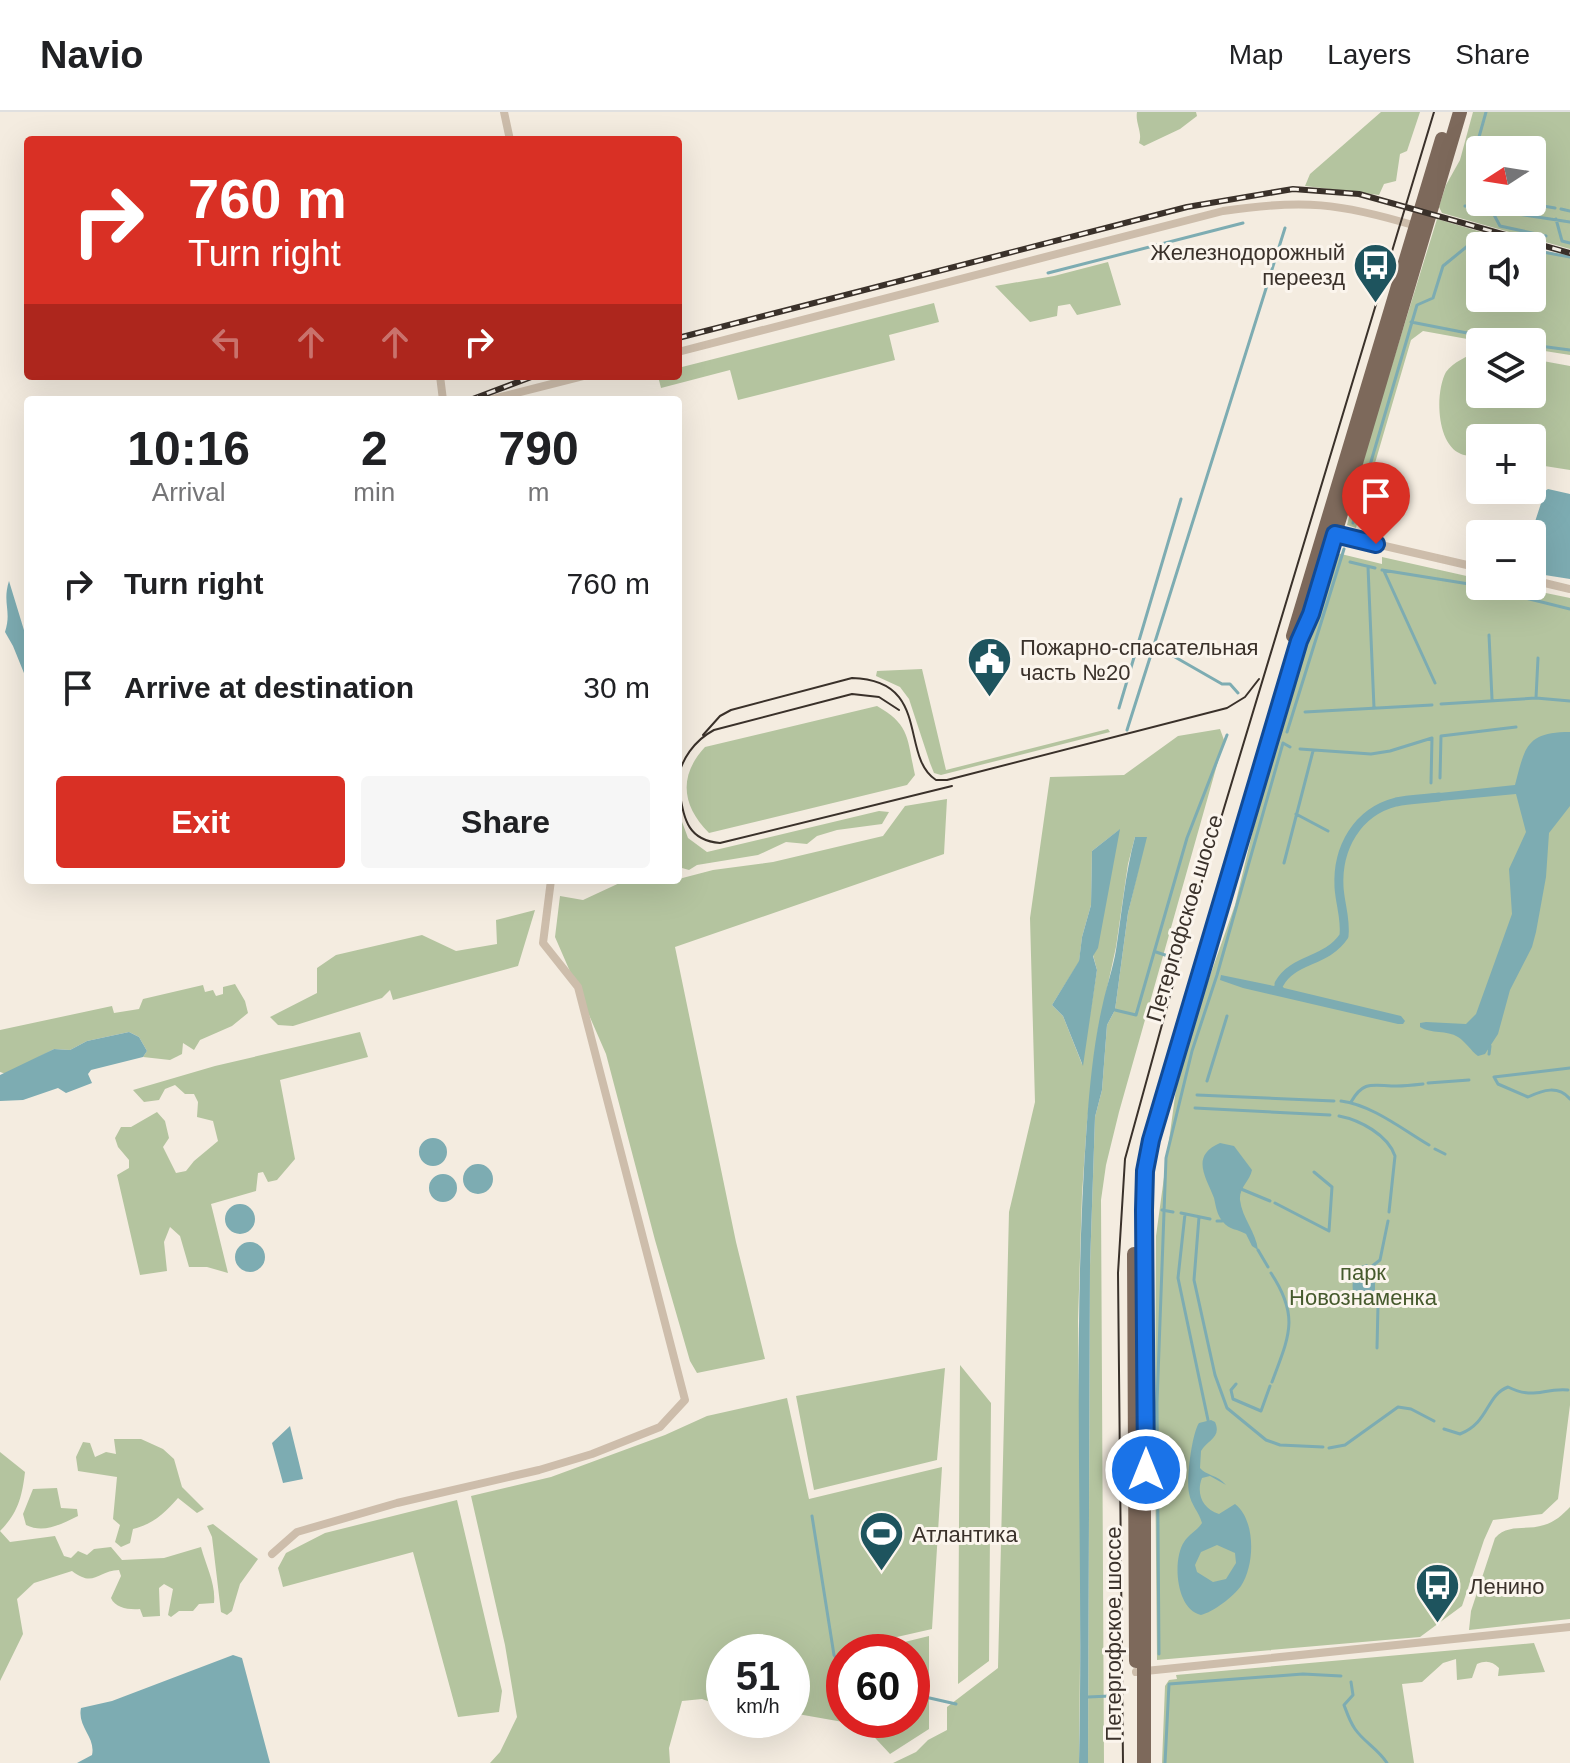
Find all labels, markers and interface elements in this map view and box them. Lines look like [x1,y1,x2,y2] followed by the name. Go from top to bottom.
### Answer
[40,34,143,76] text: Navio
[1229,39,1283,70] text: Map
[1327,39,1411,70] text: Layers
[1455,39,1530,70] text: Share
[1466,136,1546,216] north arrow
[1466,136,1546,600] map controls
[188,167,347,230] text: 760 m
[56,168,160,272] icon: right
[1466,232,1546,312] button: sound
[188,233,341,274] text: Turn right
[1151,240,1345,290] place label: Железнодорожный переезд
[1352,241,1400,304] bus stop icon: Железнодорожный переезд
[205,320,249,364] icon: left
[289,320,333,364] icon: ahead
[373,320,417,364] icon: ahead
[457,320,501,364] icon: right
[1466,328,1546,408] button: layers
[127,422,250,475] text: 10:16
[361,422,388,475] text: 2
[499,422,579,475] text: 790
[1466,424,1546,504] button: +
[1342,462,1410,544] pin
[1354,474,1398,518] icon: arrive
[152,477,226,507] text: Arrival
[353,477,395,507] text: min
[528,477,549,507] text: m
[1466,520,1546,600] button: −
[56,562,100,606] icon: right
[124,567,263,600] text: Turn right
[567,567,650,600] text: 760 m
[1020,635,1259,685] place label: Пожарно-спасательная часть №20
[965,636,1013,699] public building icon: Пожарно-спасательная часть №20
[56,666,100,710] icon: arrive
[124,671,414,704] text: Arrive at destination
[583,671,650,704] text: 30 m
[56,776,345,868] button: Exit
[361,776,650,868] button: Share
[1141,812,1228,1025] street label: Петергофское шоссе
[1289,1260,1438,1310] park label: парк Новознаменка
[1104,1428,1188,1512] position arrow
[857,1510,905,1573] sports icon: Атлантика
[912,1522,1018,1547] place label: Атлантика
[1101,1526,1126,1742] street label: Петергофское шоссе
[1414,1562,1462,1625] bus stop icon: Ленино
[1469,1574,1545,1599] place label: Ленино
[826,1634,930,1738] speed limit sign: 60
[736,1654,780,1698] text: 51
[736,1695,780,1717] text: km/h

